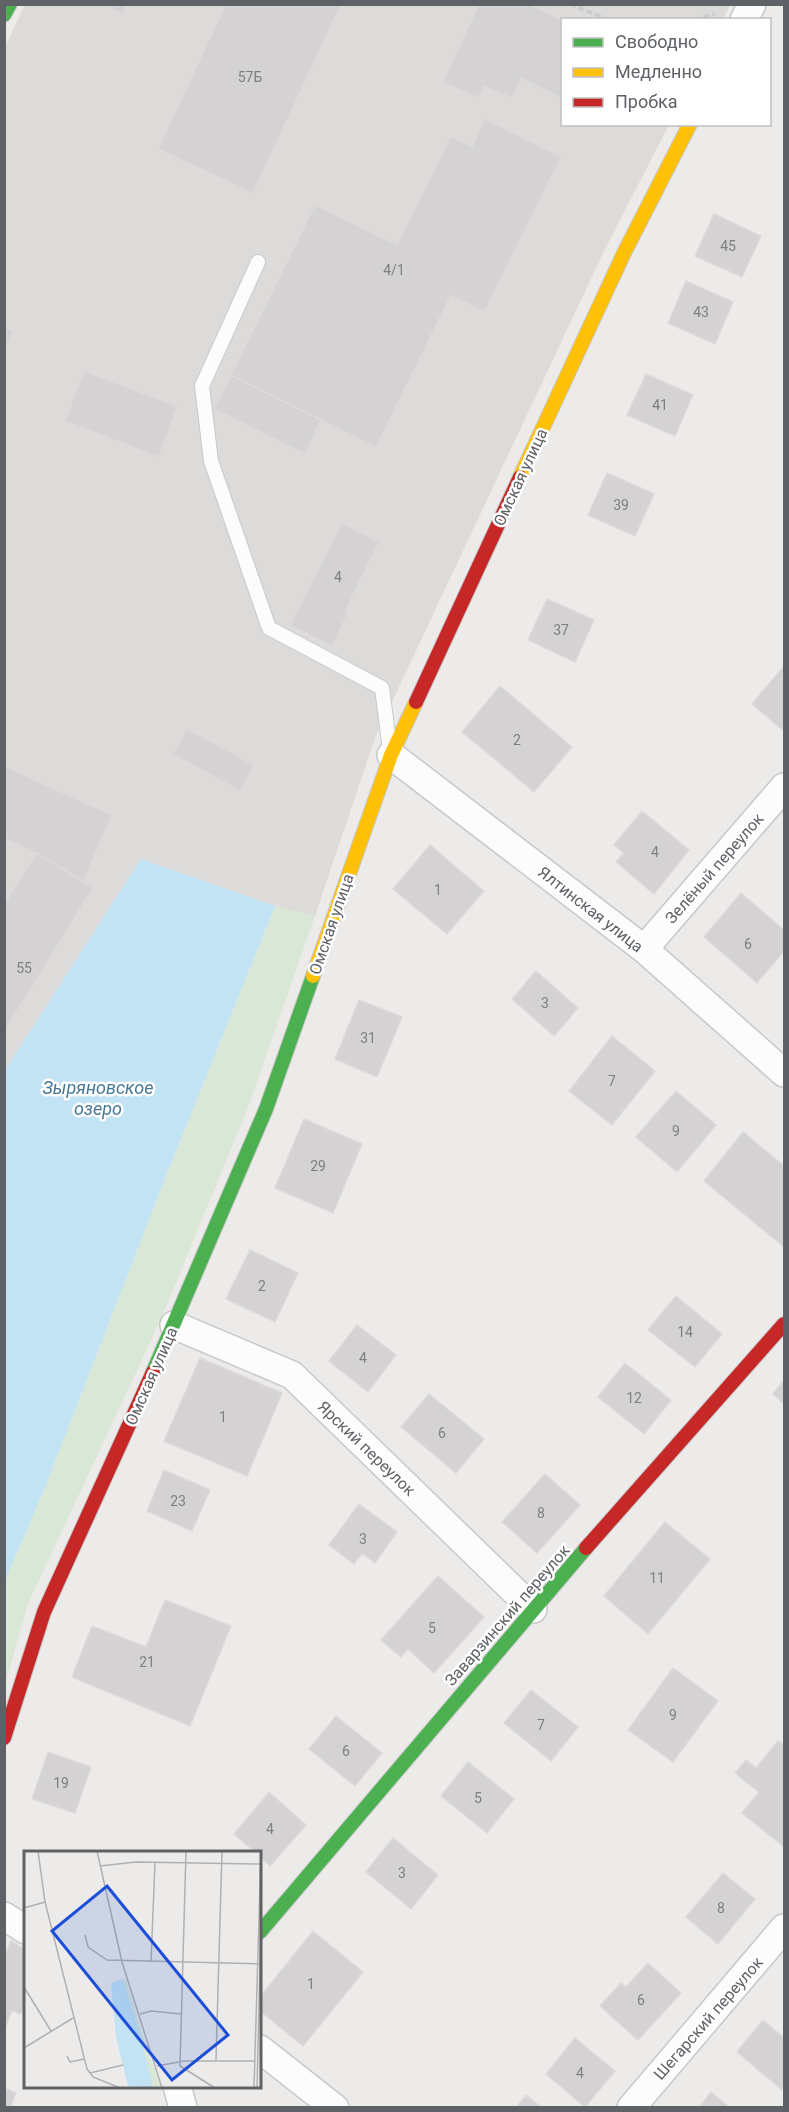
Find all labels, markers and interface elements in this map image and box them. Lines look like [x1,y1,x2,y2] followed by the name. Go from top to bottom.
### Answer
[561,18,771,126] legend
[615,31,698,52] text: Свободно
[615,61,702,82] text: Медленно
[238,69,262,85] house number: 57Б
[615,91,678,112] text: Пробка
[720,238,736,254] house number: 45
[383,262,405,278] house number: 4/1
[693,304,709,320] house number: 43
[652,397,668,413] house number: 41
[490,425,551,529] street label: Омская улица
[613,497,629,513] house number: 39
[334,569,342,585] house number: 4
[553,622,569,638] house number: 37
[513,732,521,748] house number: 2
[661,809,768,927] street label: Зелёный переулок
[651,844,659,860] house number: 4
[534,863,647,956] street label: Ялтинская улица
[305,871,358,977] street label: Омская улица
[434,882,442,898] house number: 1
[744,936,752,952] house number: 6
[16,960,32,976] house number: 55
[541,995,549,1011] house number: 3
[360,1030,376,1046] house number: 31
[608,1073,616,1089] house number: 7
[42,1077,154,1119] water label: Зыряновское озеро
[672,1123,680,1139] house number: 9
[310,1158,326,1174] house number: 29
[258,1278,266,1294] house number: 2
[121,1324,182,1428] street label: Омская улица
[677,1324,693,1340] house number: 14
[359,1350,367,1366] house number: 4
[626,1390,642,1406] house number: 12
[314,1397,420,1500] street label: Ярский переулок
[219,1409,227,1425] house number: 1
[438,1425,446,1441] house number: 6
[170,1493,186,1509] house number: 23
[537,1505,545,1521] house number: 8
[359,1531,367,1547] house number: 3
[441,1541,574,1690] street label: Заварзинский переулок
[649,1570,665,1586] house number: 11
[428,1620,436,1636] house number: 5
[139,1654,155,1670] house number: 21
[669,1707,677,1723] house number: 9
[537,1717,545,1733] house number: 7
[342,1743,350,1759] house number: 6
[53,1775,69,1791] house number: 19
[474,1790,482,1806] house number: 5
[266,1821,274,1837] house number: 4
[24,1851,261,2088] inset map
[398,1865,406,1881] house number: 3
[717,1900,725,1916] house number: 8
[650,1953,767,2084] street label: Шегарский переулок
[307,1976,315,1992] house number: 1
[637,1992,645,2008] house number: 6
[576,2065,584,2081] house number: 4

